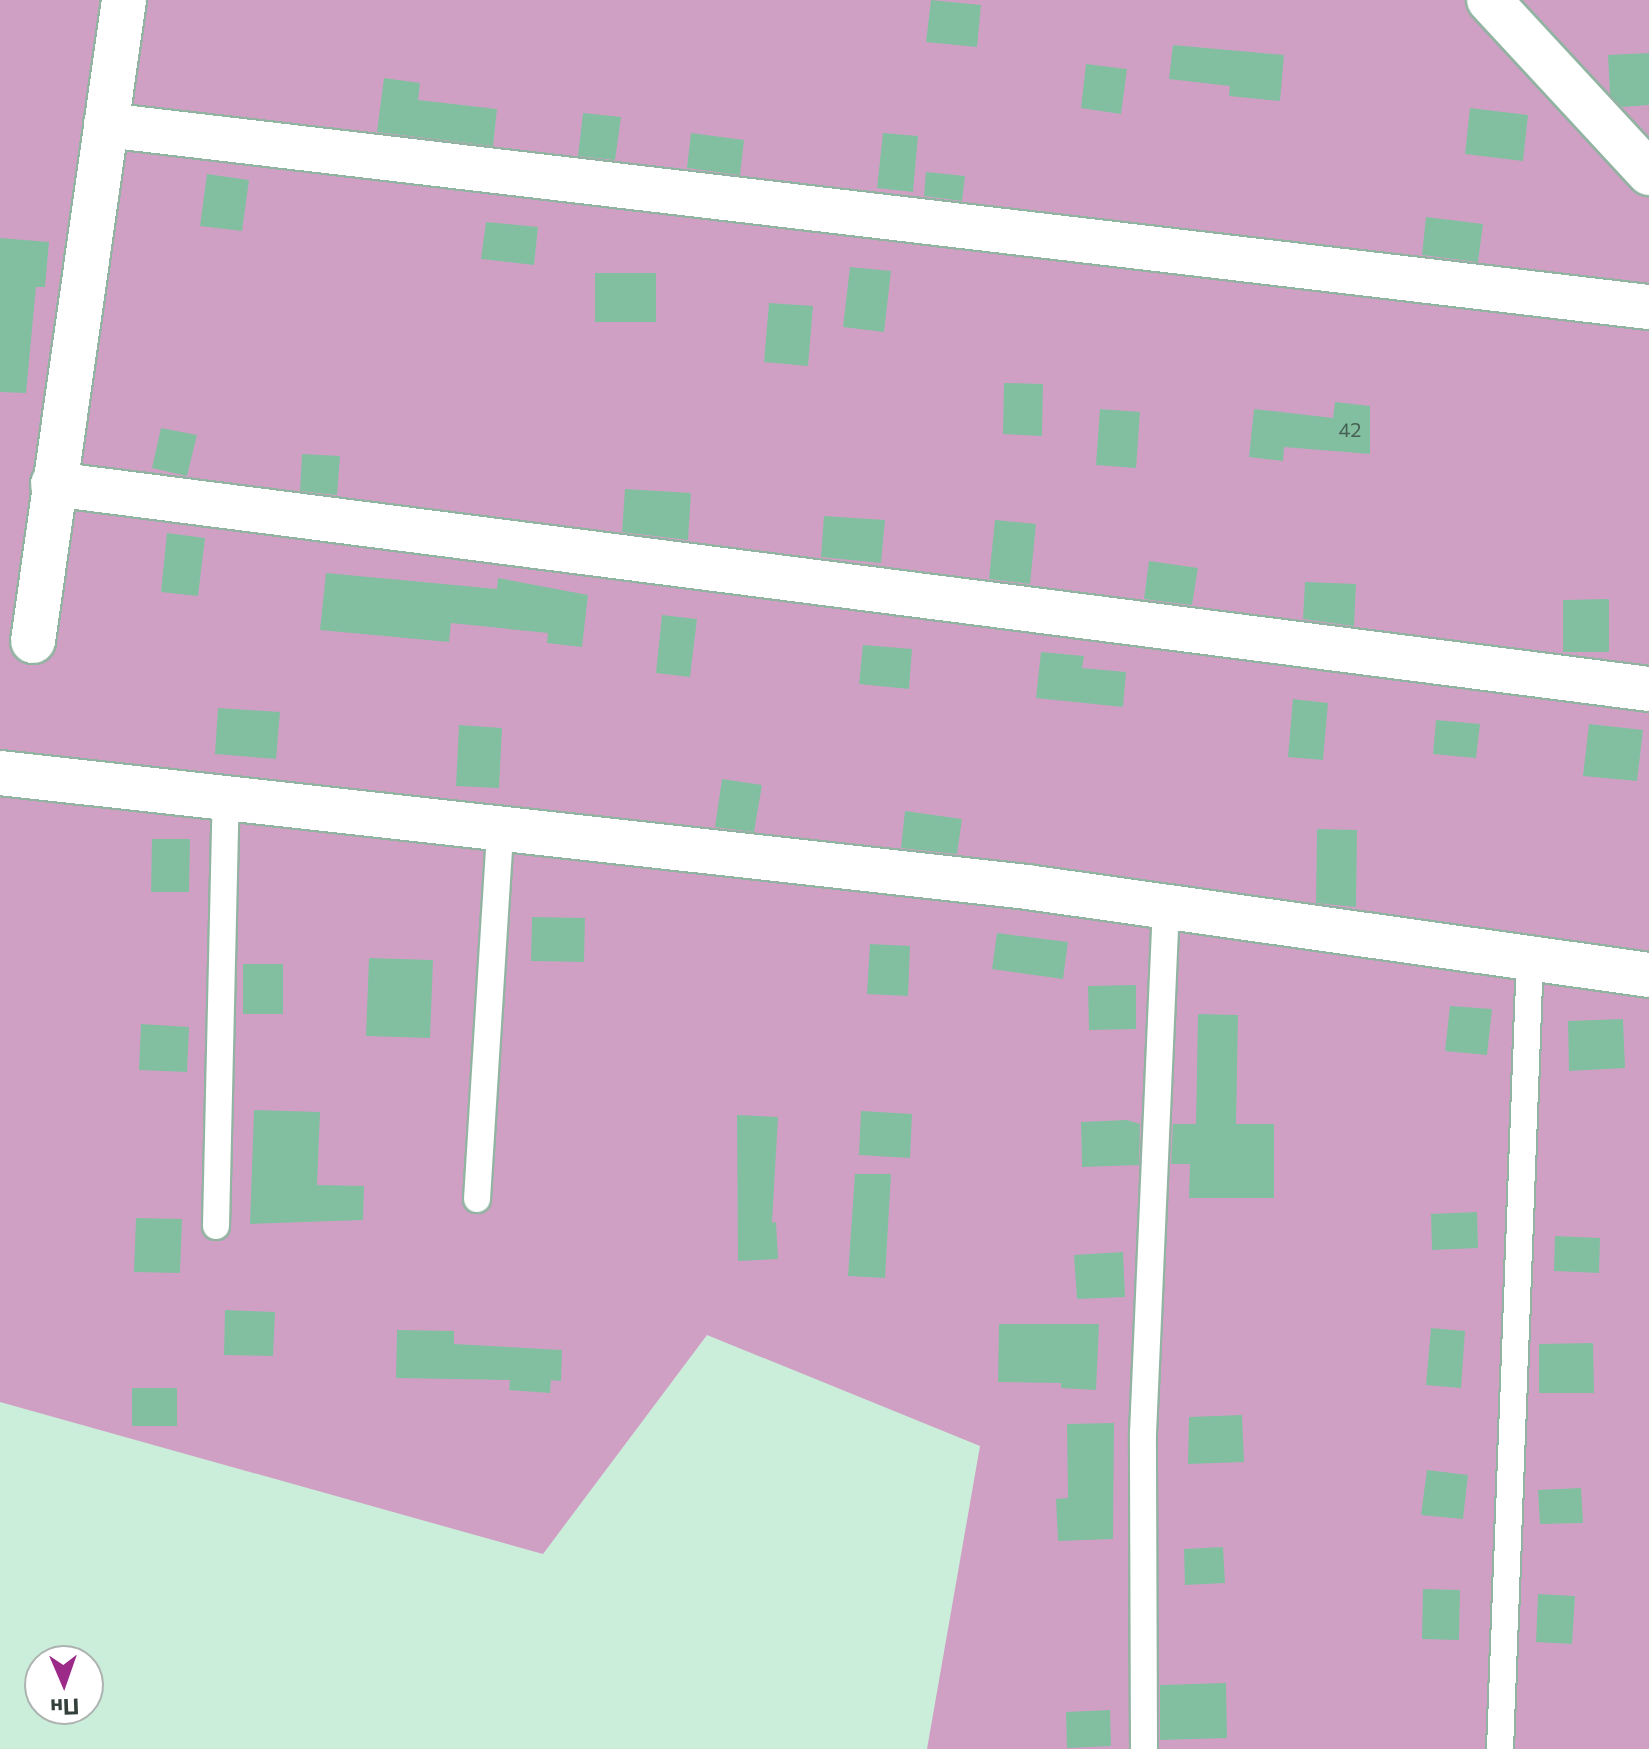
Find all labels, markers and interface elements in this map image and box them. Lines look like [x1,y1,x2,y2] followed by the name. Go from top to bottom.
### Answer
[1339,417,1361,441] house number: 42
[24,1645,104,1725] north arrow
[50,1693,80,1721] text: Пн

